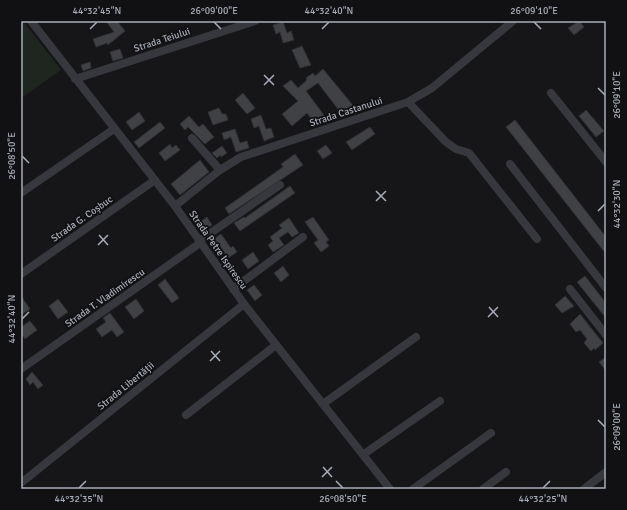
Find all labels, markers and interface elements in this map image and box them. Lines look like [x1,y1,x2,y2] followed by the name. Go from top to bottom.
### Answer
[73,5,121,17] text: 44°32'45"N
[190,5,238,17] text: 26°09'00"E
[305,5,353,17] text: 44°32'40"N
[510,5,558,17] text: 26°09'10"E
[132,25,192,55] street label: Strada Teiului
[611,71,623,119] text: 26°09'10"E
[308,95,384,129] street label: Strada Castanului
[6,132,18,180] text: 26°08'50"E
[611,180,623,228] text: 44°32'30"N
[49,193,115,245] street label: Strada G. Coșbuc
[186,208,250,292] street label: Strada Petre Ispirescu
[63,266,147,330] street label: Strada T. Vladimirescu
[6,295,18,343] text: 44°32'40"N
[95,359,157,413] street label: Strada Libertății
[611,403,623,451] text: 26°09'00"E
[55,493,103,505] text: 44°32'35"N
[319,493,367,505] text: 26°08'50"E
[519,493,567,505] text: 44°32'25"N

